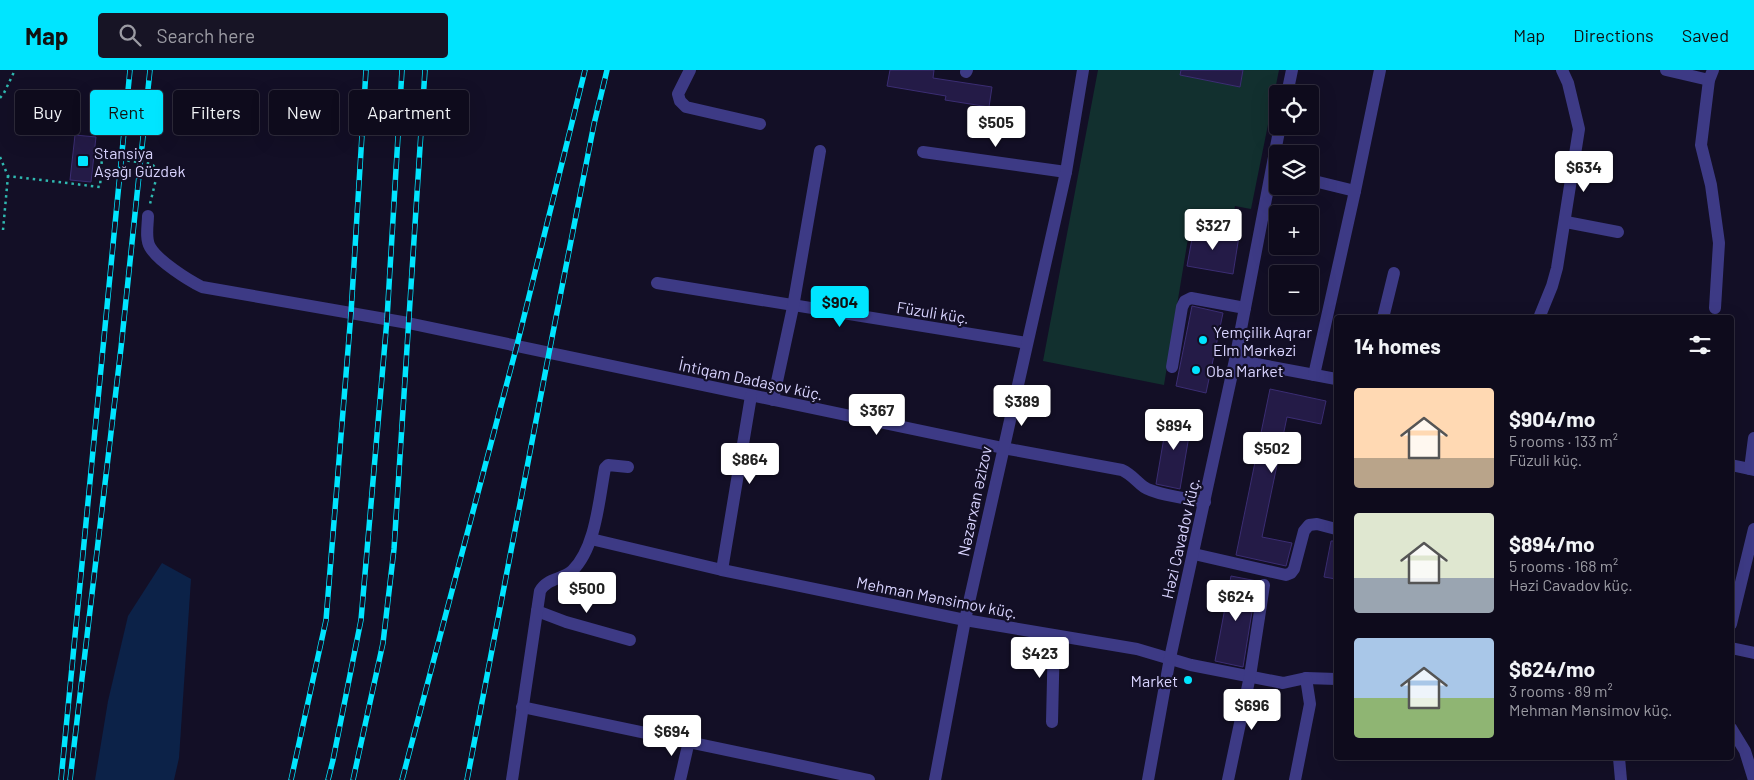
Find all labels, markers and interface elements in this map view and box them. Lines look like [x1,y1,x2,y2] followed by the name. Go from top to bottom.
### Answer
[98,13,448,58] search box
[25,21,68,50] text: Map
[116,21,144,49] icon: search
[156,24,255,47] text: Search here
[1513,24,1545,46] text: Map
[1573,24,1654,46] text: Directions
[1682,24,1729,46] text: Saved
[1269,85,1319,315] map controls
[1269,85,1319,135] button: locate
[15,90,80,135] chip: Buy
[90,90,163,135] chip: Rent
[173,90,259,135] chip: Filters
[269,90,339,135] chip: New
[349,90,469,135] chip: Apartment
[966,106,1026,148] pin: $505
[978,112,1014,131] text: $505
[94,143,186,180] place label: Stansiya Aşağı Güzdək
[1269,145,1319,195] button: layers
[1554,150,1614,193] pin: $634
[76,154,90,168] marker: Stansiya Aşağı Güzdək
[1566,157,1602,176] text: $634
[1269,205,1319,255] button: +
[1183,208,1243,251] pin: $327
[1196,215,1230,234] text: $327
[1269,265,1319,315] button: −
[810,286,870,328] pin: $904
[822,292,858,311] text: $904
[895,297,971,327] street label: Füzuli küç.
[1213,322,1312,359] place label: Yemçilik Aqrar Elm Mərkəzi
[1686,331,1714,359] icon: filters
[1354,333,1441,358] text: 14 homes
[1197,334,1209,346] marker: Yemçilik Aqrar Elm Mərkəzi
[677,354,825,404] street label: İntiqam Dadaşov küç.
[1206,361,1283,380] place label: Oba Market
[1190,364,1202,376] marker: Oba Market
[992,384,1052,427] pin: $389
[1005,391,1039,410] text: $389
[847,394,907,436] pin: $367
[860,400,894,419] text: $367
[1509,406,1595,431] text: $904/mo
[1144,408,1204,451] pin: $894
[1394,408,1454,468] icon: home
[1156,415,1192,434] text: $894
[1509,431,1618,450] text: 5 rooms · 133 m²
[1242,432,1302,474] pin: $502
[1254,438,1290,457] text: $502
[720,442,780,485] pin: $864
[953,444,995,558] street label: Nəzərxan Əzizov
[732,449,768,468] text: $864
[1509,450,1582,469] text: Füzuli küç.
[1157,476,1203,600] street label: Həzi Cavadov küç.
[1509,531,1595,556] text: $894/mo
[1394,533,1454,593] icon: home
[1509,556,1618,575] text: 5 rooms · 168 m²
[557,572,617,614] pin: $500
[855,572,1019,622] street label: Mehman Mənsimov küç.
[1509,575,1633,594] text: Həzi Cavadov küç.
[569,578,605,597] text: $500
[1206,580,1266,622] pin: $624
[1218,586,1254,605] text: $624
[1010,636,1070,679] pin: $423
[1022,643,1058,662] text: $423
[1509,656,1595,681] text: $624/mo
[1394,658,1454,718] icon: home
[1131,671,1178,690] place label: Market
[1182,674,1194,686] marker: Market
[1509,681,1613,700] text: 3 rooms · 89 m²
[1222,688,1282,731] pin: $696
[1235,695,1269,714] text: $696
[1509,700,1673,719] text: Mehman Mənsimov küç.
[642,714,702,757] pin: $694
[654,721,690,740] text: $694

